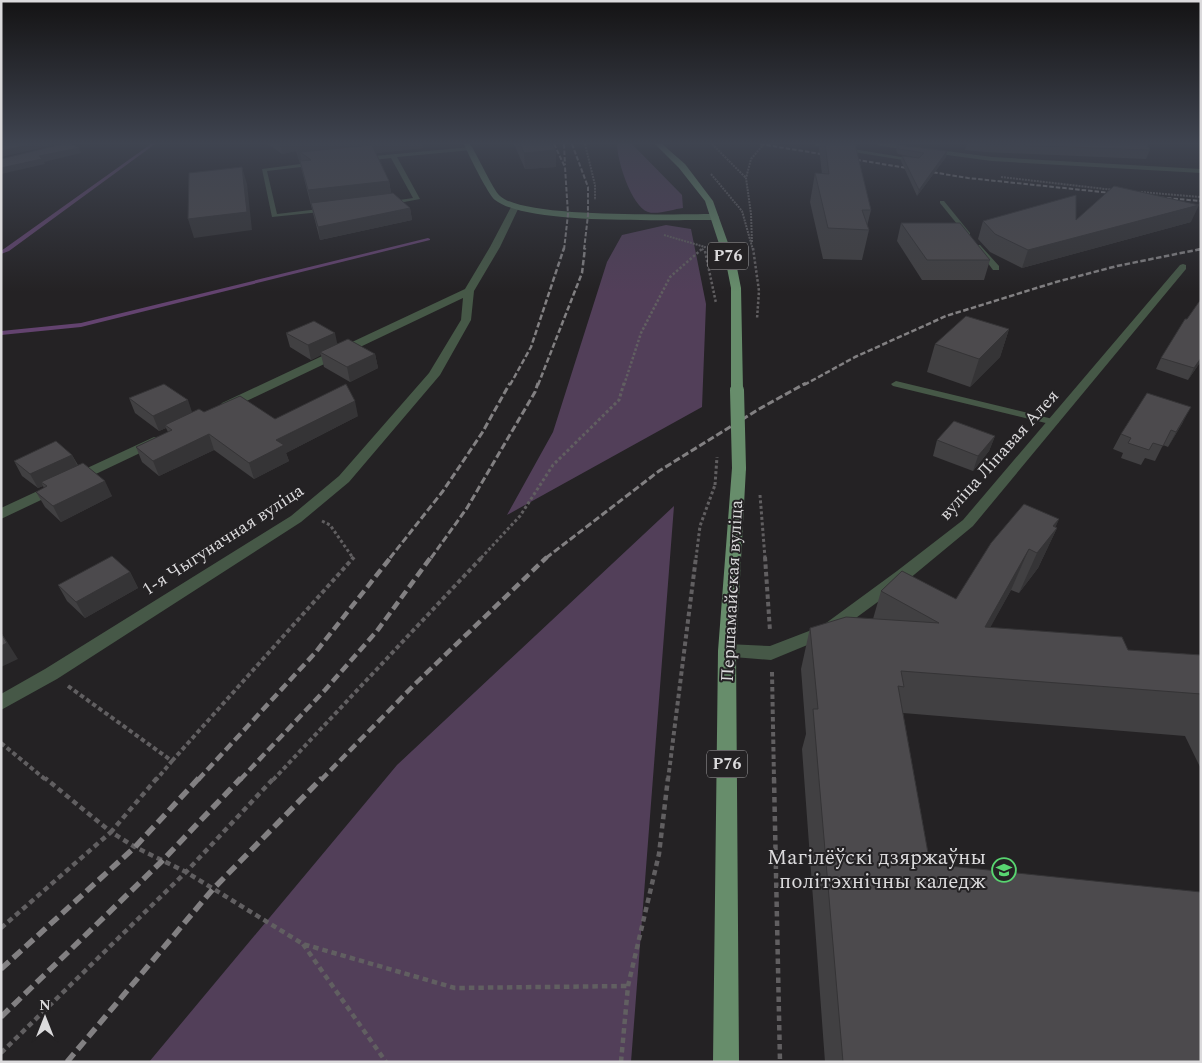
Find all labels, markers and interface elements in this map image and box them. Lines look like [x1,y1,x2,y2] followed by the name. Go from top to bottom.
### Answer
[708,242,748,270] road number: Р76
[933,383,1065,527] street label: вуліца Ліпавая Алея
[137,477,310,603] street label: 1-я Чыгуначная вуліца
[714,499,750,683] street label: Першамайская вуліца
[707,751,747,778] road number: Р76
[767,842,986,898] place label: Магілёўскі дзяржаўны політэхнічны каледж
[991,857,1017,883] school or university icon: Магілёўскі дзяржаўны політэхнічны каледж
[20,993,70,1043] north arrow
[39,995,51,1016] text: N

